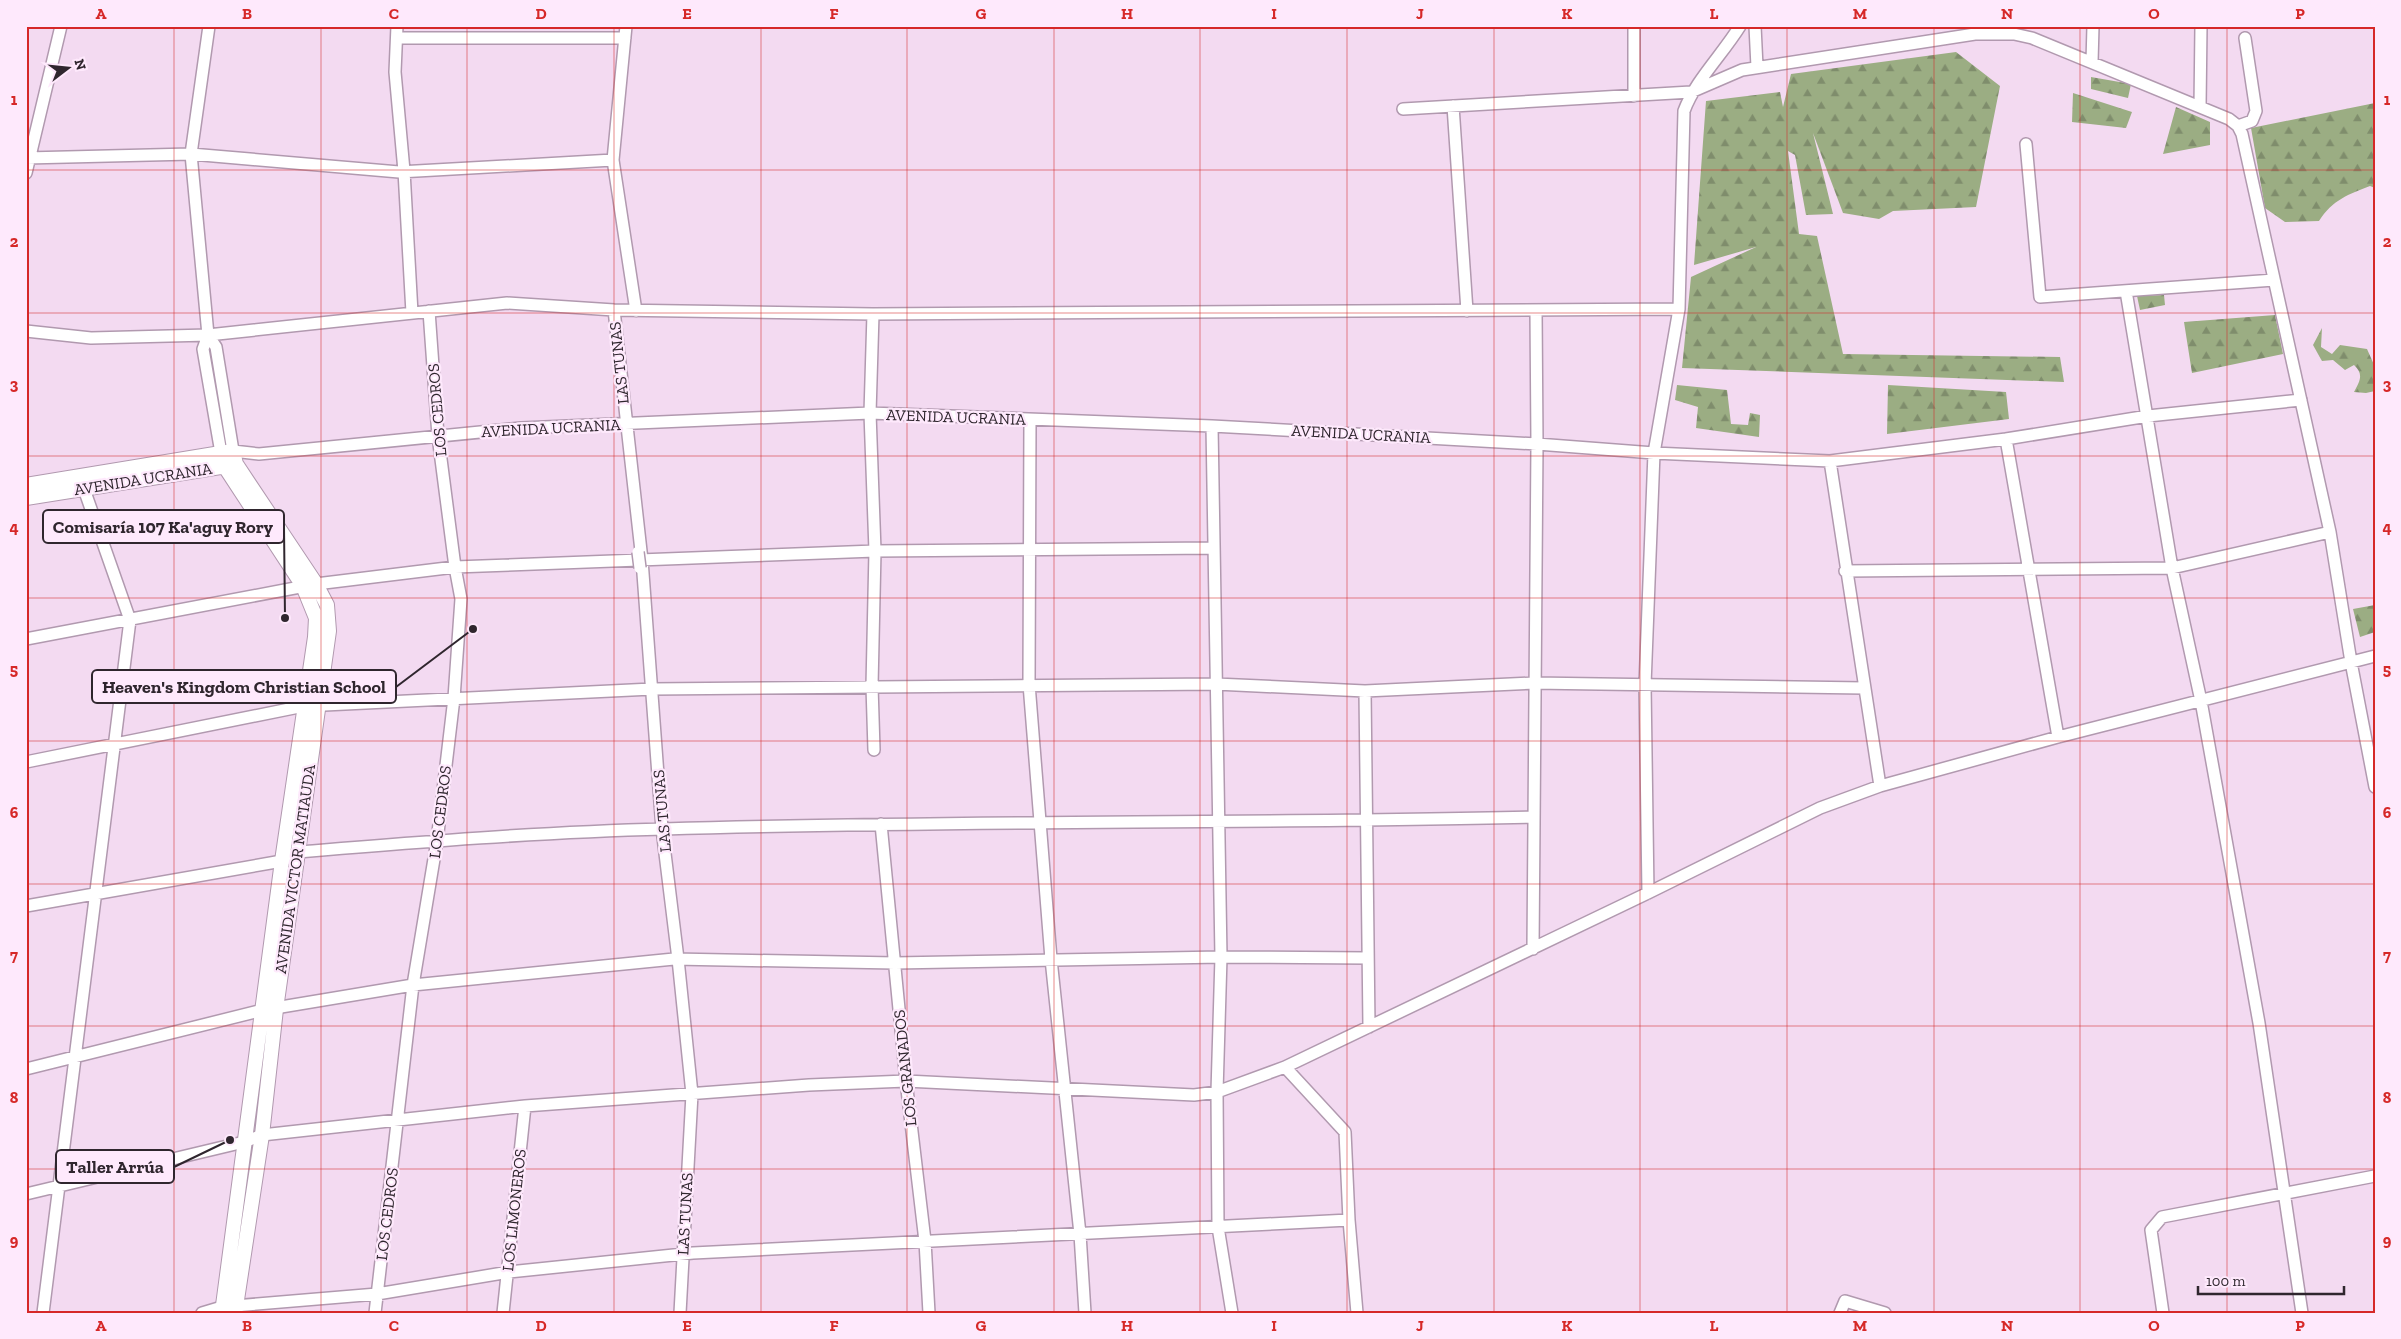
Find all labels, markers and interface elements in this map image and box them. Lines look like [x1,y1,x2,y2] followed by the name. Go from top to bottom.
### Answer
[96,4,107,23] text: A
[242,4,252,23] text: B
[389,4,399,23] text: C
[535,4,547,23] text: D
[682,4,692,23] text: E
[829,4,839,23] text: F
[976,4,987,23] text: G
[1121,4,1133,23] text: H
[1271,4,1277,23] text: I
[1416,4,1424,23] text: J
[1562,4,1573,23] text: K
[1710,4,1719,23] text: L
[1853,4,1867,23] text: M
[2001,4,2013,23] text: N
[2148,4,2160,23] text: O
[2295,4,2305,23] text: P
[42,42,92,92] north arrow
[70,57,90,72] text: N
[11,90,18,109] text: 1
[2384,90,2391,109] text: 1
[10,232,19,251] text: 2
[2383,232,2392,251] text: 2
[605,321,633,405] street label: LAS TUNAS
[423,363,451,457] street label: LOS CEDROS
[10,375,19,394] text: 3
[2383,375,2392,394] text: 3
[886,405,1027,429] street label: AVENIDA UCRANIA
[481,415,622,441] street label: AVENIDA UCRANIA
[1291,421,1432,447] street label: AVENIDA UCRANIA
[73,459,214,499] street label: AVENIDA UCRANIA
[43,510,284,543] callout: Comisaría 107 Ka'aguy Rory
[53,516,274,538] text: Comisaría 107 Ka'aguy Rory
[9,518,19,537] text: 4
[2382,518,2392,537] text: 4
[10,660,18,679] text: 5
[2383,660,2391,679] text: 5
[92,670,396,703] callout: Heaven's Kingdom Christian School
[102,676,386,698] text: Heaven's Kingdom Christian School
[271,762,319,975] street label: AVENIDA VICTOR MATIAUDA
[425,765,455,859] street label: LOS CEDROS
[649,769,675,853] street label: LAS TUNAS
[10,803,19,822] text: 6
[2383,803,2392,822] text: 6
[10,946,18,965] text: 7
[2383,946,2391,965] text: 7
[889,1009,921,1127] street label: LOS GRANADOS
[10,1088,19,1107] text: 8
[2383,1088,2392,1107] text: 8
[498,1148,530,1272] street label: LOS LIMONEROS
[56,1150,174,1183] callout: Taller Arrúa
[66,1156,164,1178] text: Taller Arrúa
[372,1167,402,1261] street label: LOS CEDROS
[673,1172,697,1256] street label: LAS TUNAS
[10,1231,19,1250] text: 9
[2383,1231,2392,1250] text: 9
[2198,1264,2345,1296] scale bar
[2206,1272,2245,1290] text: 100 m
[96,1316,107,1335] text: A
[242,1316,252,1335] text: B
[389,1316,399,1335] text: C
[535,1316,547,1335] text: D
[682,1316,692,1335] text: E
[829,1316,839,1335] text: F
[976,1316,987,1335] text: G
[1121,1316,1133,1335] text: H
[1271,1316,1277,1335] text: I
[1416,1316,1424,1335] text: J
[1562,1316,1573,1335] text: K
[1710,1316,1719,1335] text: L
[1853,1316,1867,1335] text: M
[2001,1316,2013,1335] text: N
[2148,1316,2160,1335] text: O
[2295,1316,2305,1335] text: P

